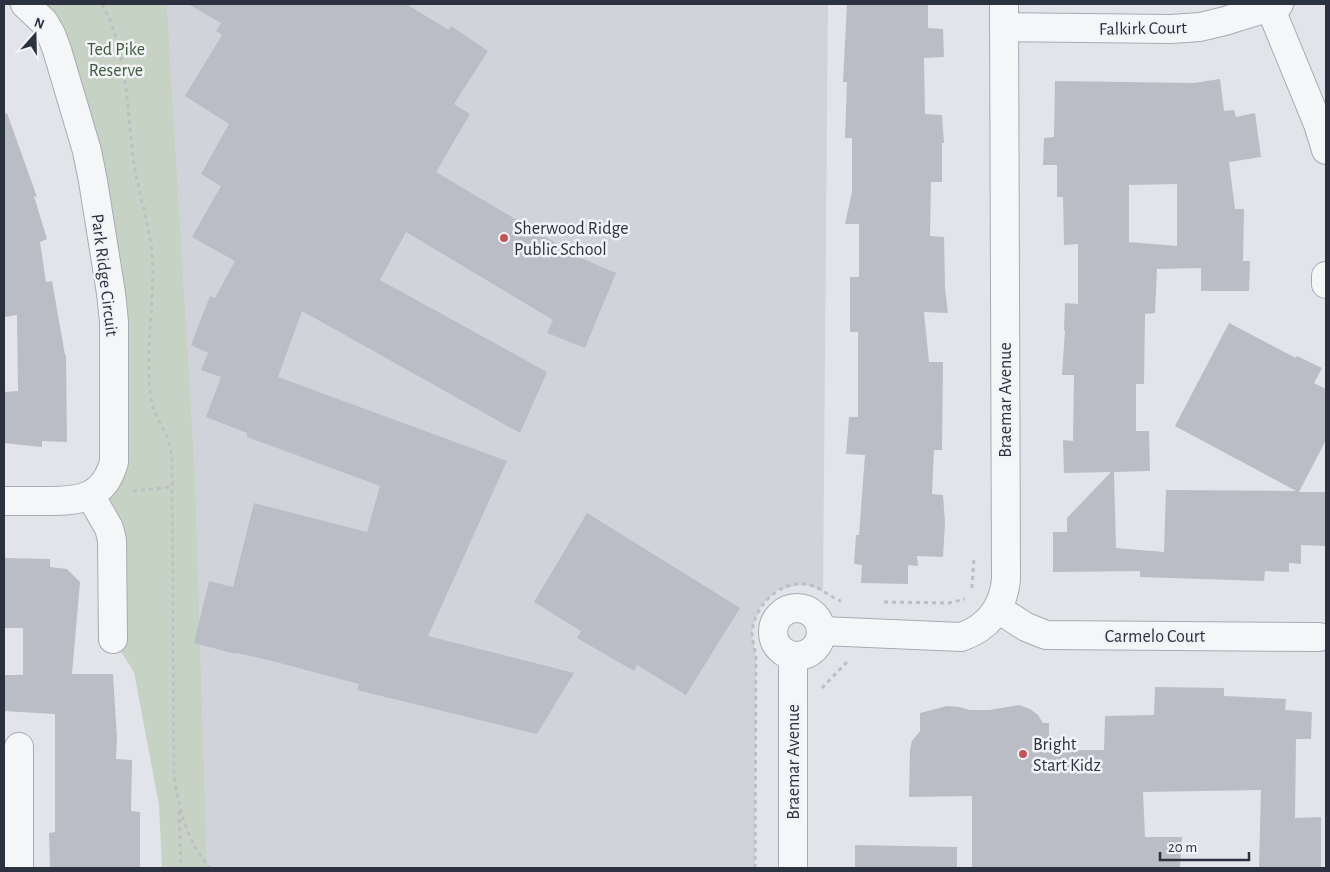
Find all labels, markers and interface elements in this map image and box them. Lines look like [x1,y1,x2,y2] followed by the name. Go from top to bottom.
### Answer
[10,10,60,60] north arrow
[32,15,46,32] text: N
[1099,19,1187,39] street label: Falkirk Court
[87,41,145,80] park label: Ted Pike Reserve
[88,213,120,338] street label: Park Ridge Circuit
[514,220,629,259] place label: Sherwood Ridge Public School
[498,232,510,244] marker: Sherwood Ridge Public School
[997,342,1015,458] street label: Braemar Avenue
[1105,628,1206,646] street label: Carmelo Court
[785,704,803,820] street label: Braemar Avenue
[1033,736,1101,775] place label: Bright Start Kidz
[1017,748,1029,760] marker: Bright Start Kidz
[1160,830,1249,862] scale bar
[1168,840,1197,855] text: 20 m

